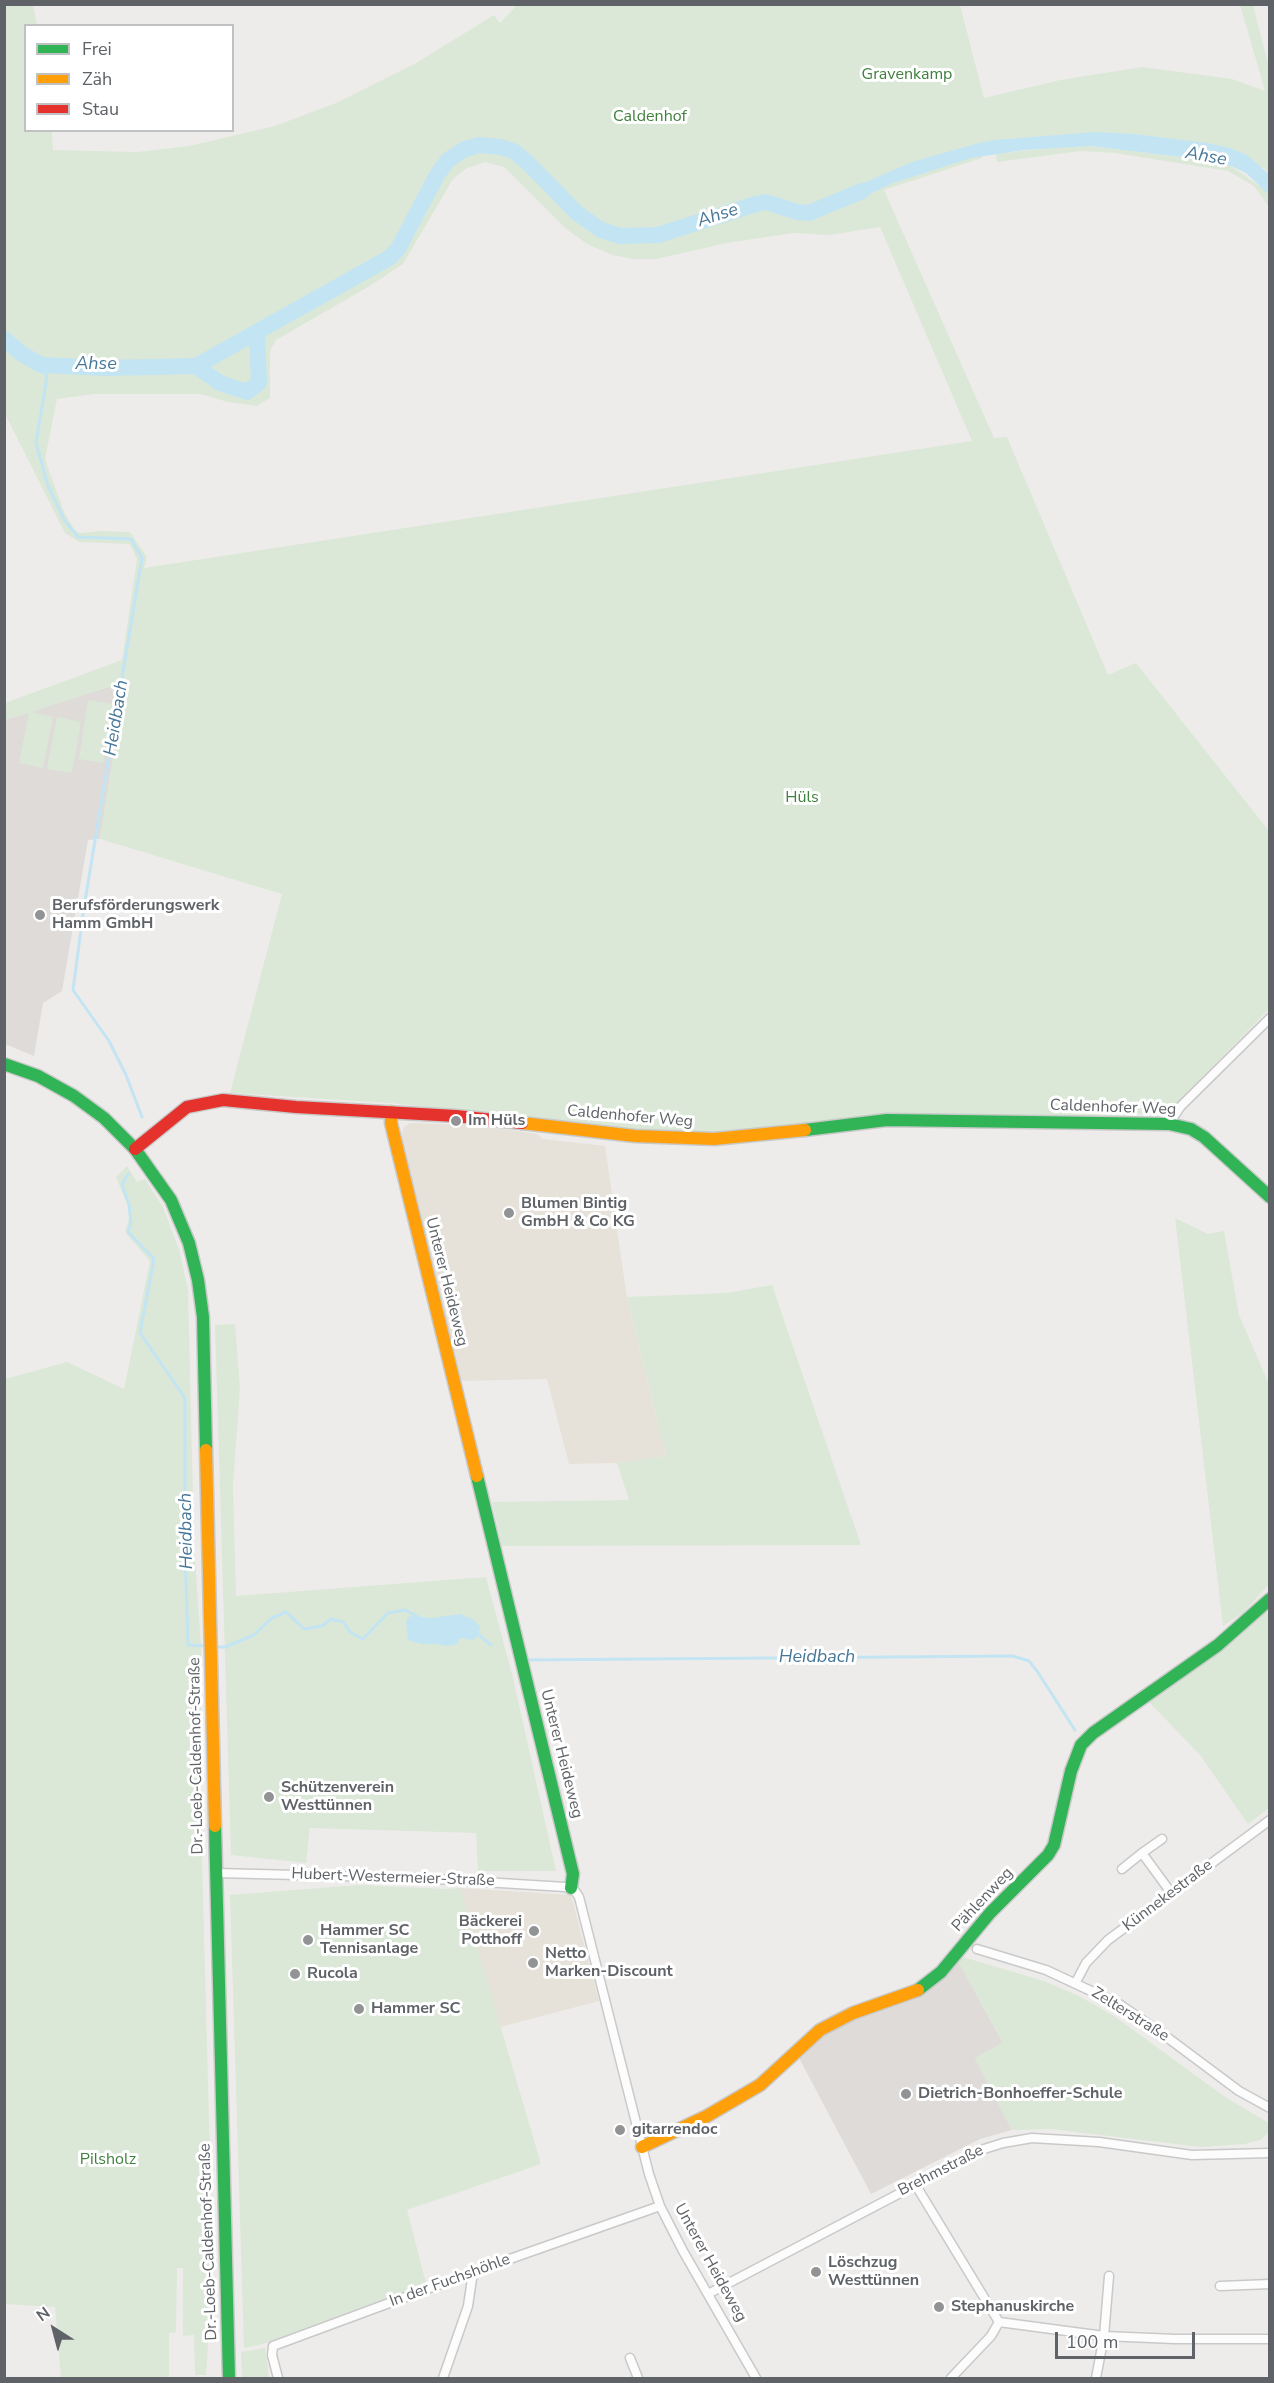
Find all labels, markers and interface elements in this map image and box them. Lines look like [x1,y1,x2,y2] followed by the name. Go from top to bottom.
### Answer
[24,24,234,132] legend
[82,37,112,61] text: Frei
[862,65,952,85] park label: Gravenkamp
[82,67,112,91] text: Zäh
[82,97,119,121] text: Stau
[613,107,687,127] park label: Caldenhof
[1184,143,1228,171] water label: Ahse
[695,199,741,233] water label: Ahse
[75,354,117,376] water label: Ahse
[100,679,134,757] water label: Heidbach
[785,788,819,808] park label: Hüls
[52,896,219,934] place label: Berufsförderungswerk Hamm GmbH
[33,908,47,922] marker: Berufsförderungswerk Hamm GmbH
[1049,1096,1177,1120] street label: Caldenhofer Weg
[566,1102,694,1132] street label: Caldenhofer Weg
[468,1111,525,1131] place label: Im Hüls
[449,1114,463,1128] marker: Im Hüls
[521,1194,635,1232] place label: Blumen Bintig GmbH & Co KG
[502,1206,516,1220] marker: Blumen Bintig GmbH & Co KG
[421,1216,471,1348] street label: Unterer Heideweg
[176,1493,198,1569] water label: Heidbach
[779,1647,855,1669] water label: Heidbach
[186,1657,208,1855] street label: Dr.-Loeb-Caldenhof-Straße
[536,1688,586,1820] street label: Unterer Heideweg
[281,1778,394,1816] place label: Schützenverein Westtünnen
[262,1790,276,1804] marker: Schützenverein Westtünnen
[1119,1856,1217,1936] street label: Künnekestraße
[948,1864,1018,1936] street label: Pählenweg
[291,1865,495,1891] street label: Hubert-Westermeier-Straße
[459,1912,522,1950] place label: Bäckerei Potthoff
[320,1921,418,1959] place label: Hammer SC Tennisanlage
[527,1924,541,1938] marker: Bäckerei Potthoff
[301,1933,315,1947] marker: Hammer SC Tennisanlage
[545,1944,673,1982] place label: Netto Marken-Discount
[526,1956,540,1970] marker: Netto Marken-Discount
[307,1964,358,1984] place label: Rucola
[288,1967,302,1981] marker: Rucola
[1088,1984,1172,2046] street label: Zelterstraße
[371,1999,460,2019] place label: Hammer SC
[352,2002,366,2016] marker: Hammer SC
[918,2084,1122,2104] place label: Dietrich-Bonhoeffer-Schule
[899,2087,913,2101] marker: Dietrich-Bonhoeffer-Schule
[632,2120,717,2140] place label: gitarrendoc
[613,2123,627,2137] marker: gitarrendoc
[895,2141,987,2201] street label: Brehmstraße
[196,2143,222,2341] street label: Dr.-Loeb-Caldenhof-Straße
[80,2150,136,2170] park label: Pilsholz
[670,2201,750,2325] street label: Unterer Heideweg
[387,2250,513,2312] street label: In der Fuchshöhle
[828,2253,919,2291] place label: Löschzug Westtünnen
[809,2265,823,2279] marker: Löschzug Westtünnen
[951,2297,1074,2317] place label: Stephanuskirche
[24,2299,84,2359] north arrow
[932,2300,946,2314] marker: Stephanuskirche
[32,2302,55,2327] text: N
[1058,2320,1198,2358] scale bar
[1066,2330,1118,2354] text: 100 m

